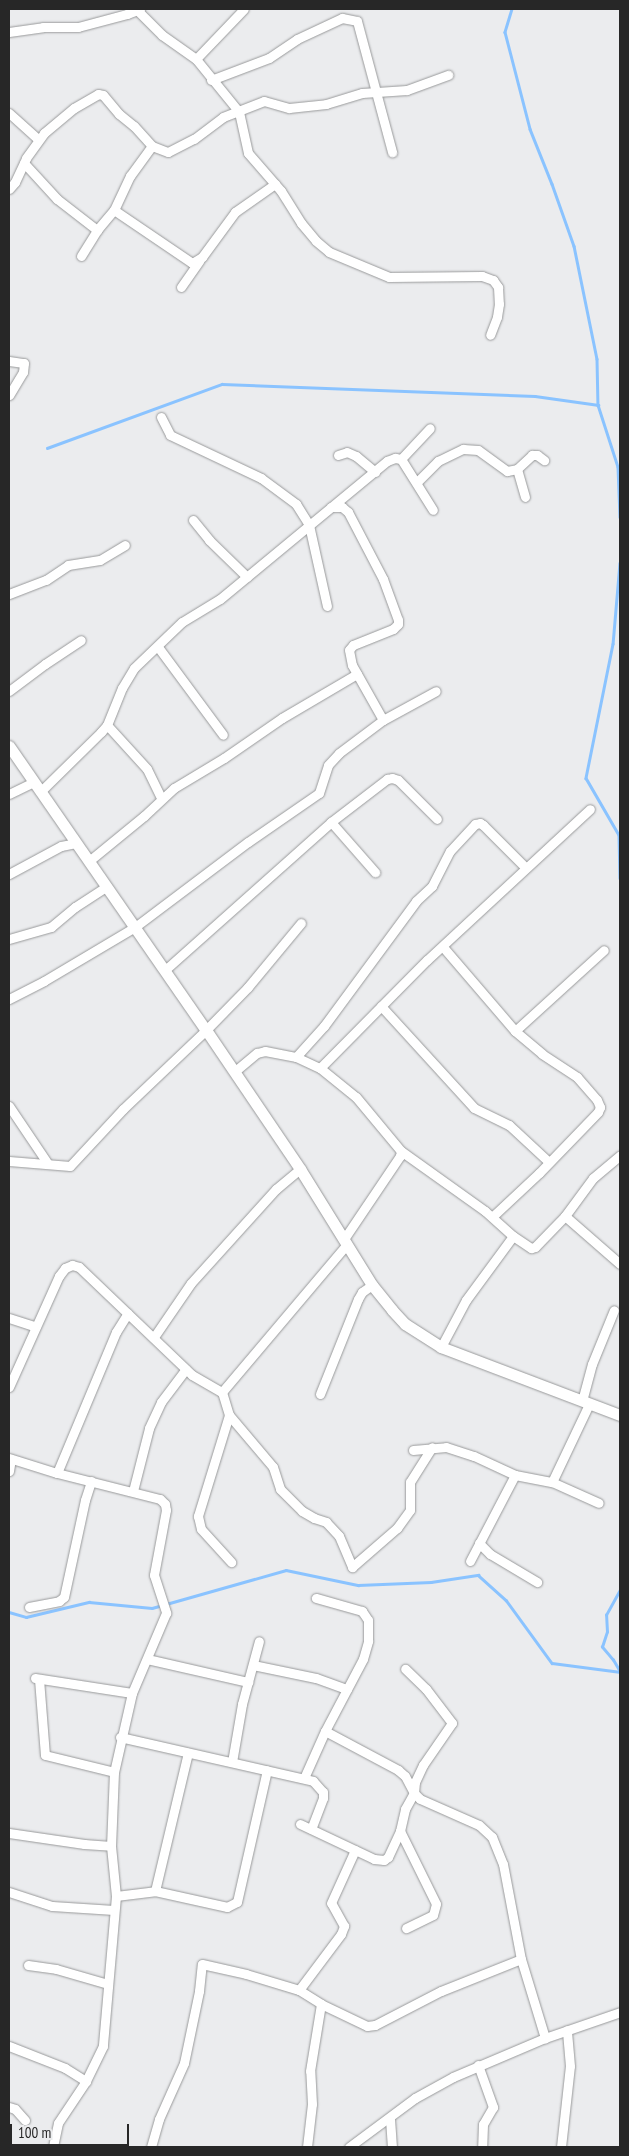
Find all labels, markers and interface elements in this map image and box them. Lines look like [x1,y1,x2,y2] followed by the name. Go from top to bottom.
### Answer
[12,2114,131,2146] scale bar
[18,2123,51,2142] text: 100 m

